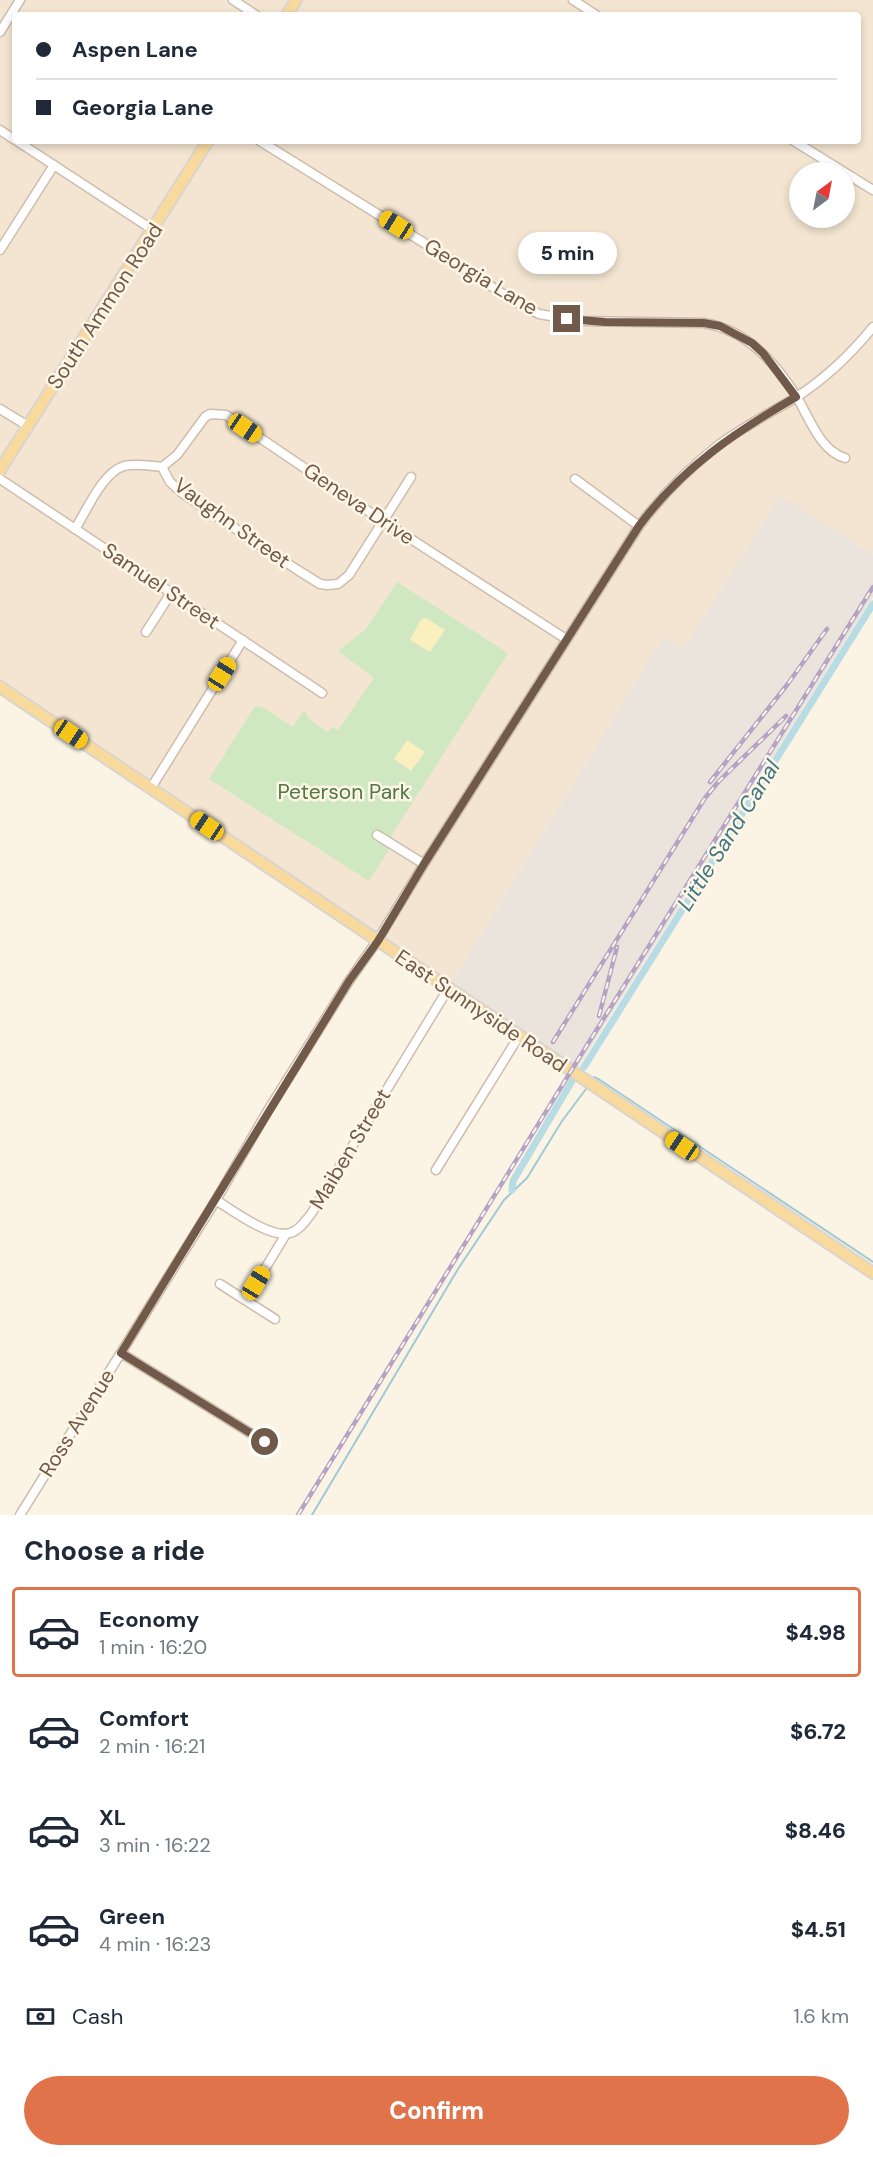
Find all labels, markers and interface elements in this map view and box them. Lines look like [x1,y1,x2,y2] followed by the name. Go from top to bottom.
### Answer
[72,35,198,64] text: Aspen Lane
[72,93,214,122] text: Georgia Lane
[789,162,855,228] north arrow
[789,162,855,228] map controls
[376,208,416,242] car
[41,217,169,395] street label: South Ammon Road
[419,232,543,322] street label: Georgia Lane
[518,232,616,274] callout: 5 min
[541,240,594,266] text: 5 min
[553,305,580,332] route end
[225,410,265,446] car
[298,456,420,552] street label: Geneva Drive
[168,471,296,575] street label: Vaughn Street
[97,536,225,636] street label: Samuel Street
[205,654,239,694] car
[51,716,91,752] car
[670,753,787,916] water label: Little Sand Canal
[278,778,411,806] park label: Peterson Park
[187,808,227,844] car
[390,943,572,1079] street label: East Sunnyside Road
[303,1083,397,1215] street label: Maiben Street
[662,1128,702,1164] car
[239,1263,273,1303] car
[33,1364,121,1482] street label: Ross Avenue
[251,1428,278,1455] route start
[24,1533,205,1568] text: Choose a ride
[27,1605,81,1659] icon: car
[99,1605,199,1634] text: Economy
[785,1618,846,1647] text: $4.98
[99,1634,207,1660] text: 1 min · 16:20
[27,1704,81,1758] icon: car
[99,1704,189,1733] text: Comfort
[790,1717,846,1746] text: $6.72
[99,1733,205,1759] text: 2 min · 16:21
[27,1803,81,1857] icon: car
[99,1803,126,1832] text: XL
[785,1816,846,1845] text: $8.46
[99,1832,211,1858] text: 3 min · 16:22
[27,1902,81,1956] icon: car
[99,1902,165,1931] text: Green
[791,1915,846,1944] text: $4.51
[99,1931,211,1957] text: 4 min · 16:23
[24,2000,57,2033] icon: cash
[72,2002,123,2031] text: Cash
[794,2003,849,2029] text: 1.6 km
[24,2076,849,2145] button: Confirm

